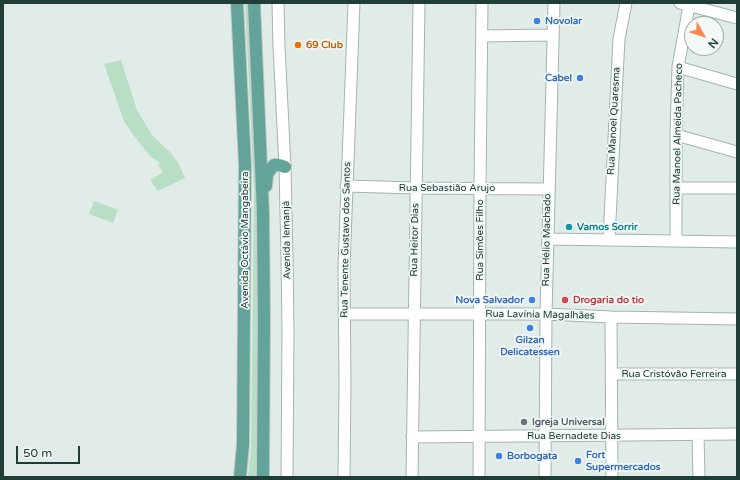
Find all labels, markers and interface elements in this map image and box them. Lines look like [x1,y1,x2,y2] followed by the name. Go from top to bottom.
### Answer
[545,15,582,27] place label: Novolar
[532,16,542,26] marker: Novolar
[684,16,724,56] north arrow
[705,36,721,51] text: N
[306,39,343,51] place label: 69 Club
[293,40,303,50] marker: 69 Club
[671,63,685,205] street label: Rua Manoel Almeida Pacheco
[605,67,623,175] street label: Rua Manoel Quaresma
[545,72,572,84] place label: Cabel
[575,73,585,83] marker: Cabel
[339,162,353,318] street label: Rua Tenente Gustavo dos Santos
[239,171,251,309] street label: Avenida Octávio Mangabeira
[399,182,495,194] street label: Rua Sebastião Arujo
[540,193,554,287] street label: Rua Hélio Machado
[474,199,486,281] street label: Rua Simões Filho
[280,201,294,279] street label: Avenida Iemanjá
[408,203,422,277] street label: Rua Heitor Dias
[577,221,638,233] place label: Vamos Sorrir
[564,222,574,232] marker: Vamos Sorrir
[455,294,524,306] place label: Nova Salvador
[573,294,644,306] place label: Drogaria do tio
[527,295,537,305] marker: Nova Salvador
[560,295,570,305] marker: Drogaria do tio
[485,308,595,322] street label: Rua Lavínia Magalhães
[525,323,535,333] marker: Gilzan Delicatessen
[500,334,560,358] place label: Gilzan Delicatessen
[621,368,727,380] street label: Rua Cristóvão Ferreira
[532,416,605,428] place label: Igreja Universal
[519,417,529,427] marker: Igreja Universal
[527,430,621,442] street label: Rua Bernadete Dias
[18,438,82,464] scale bar
[23,446,52,460] text: 50 m
[586,449,661,472] place label: Fort Supermercados
[507,450,557,462] place label: Borbogata
[494,451,504,461] marker: Borbogata
[573,456,583,466] marker: Fort Supermercados

